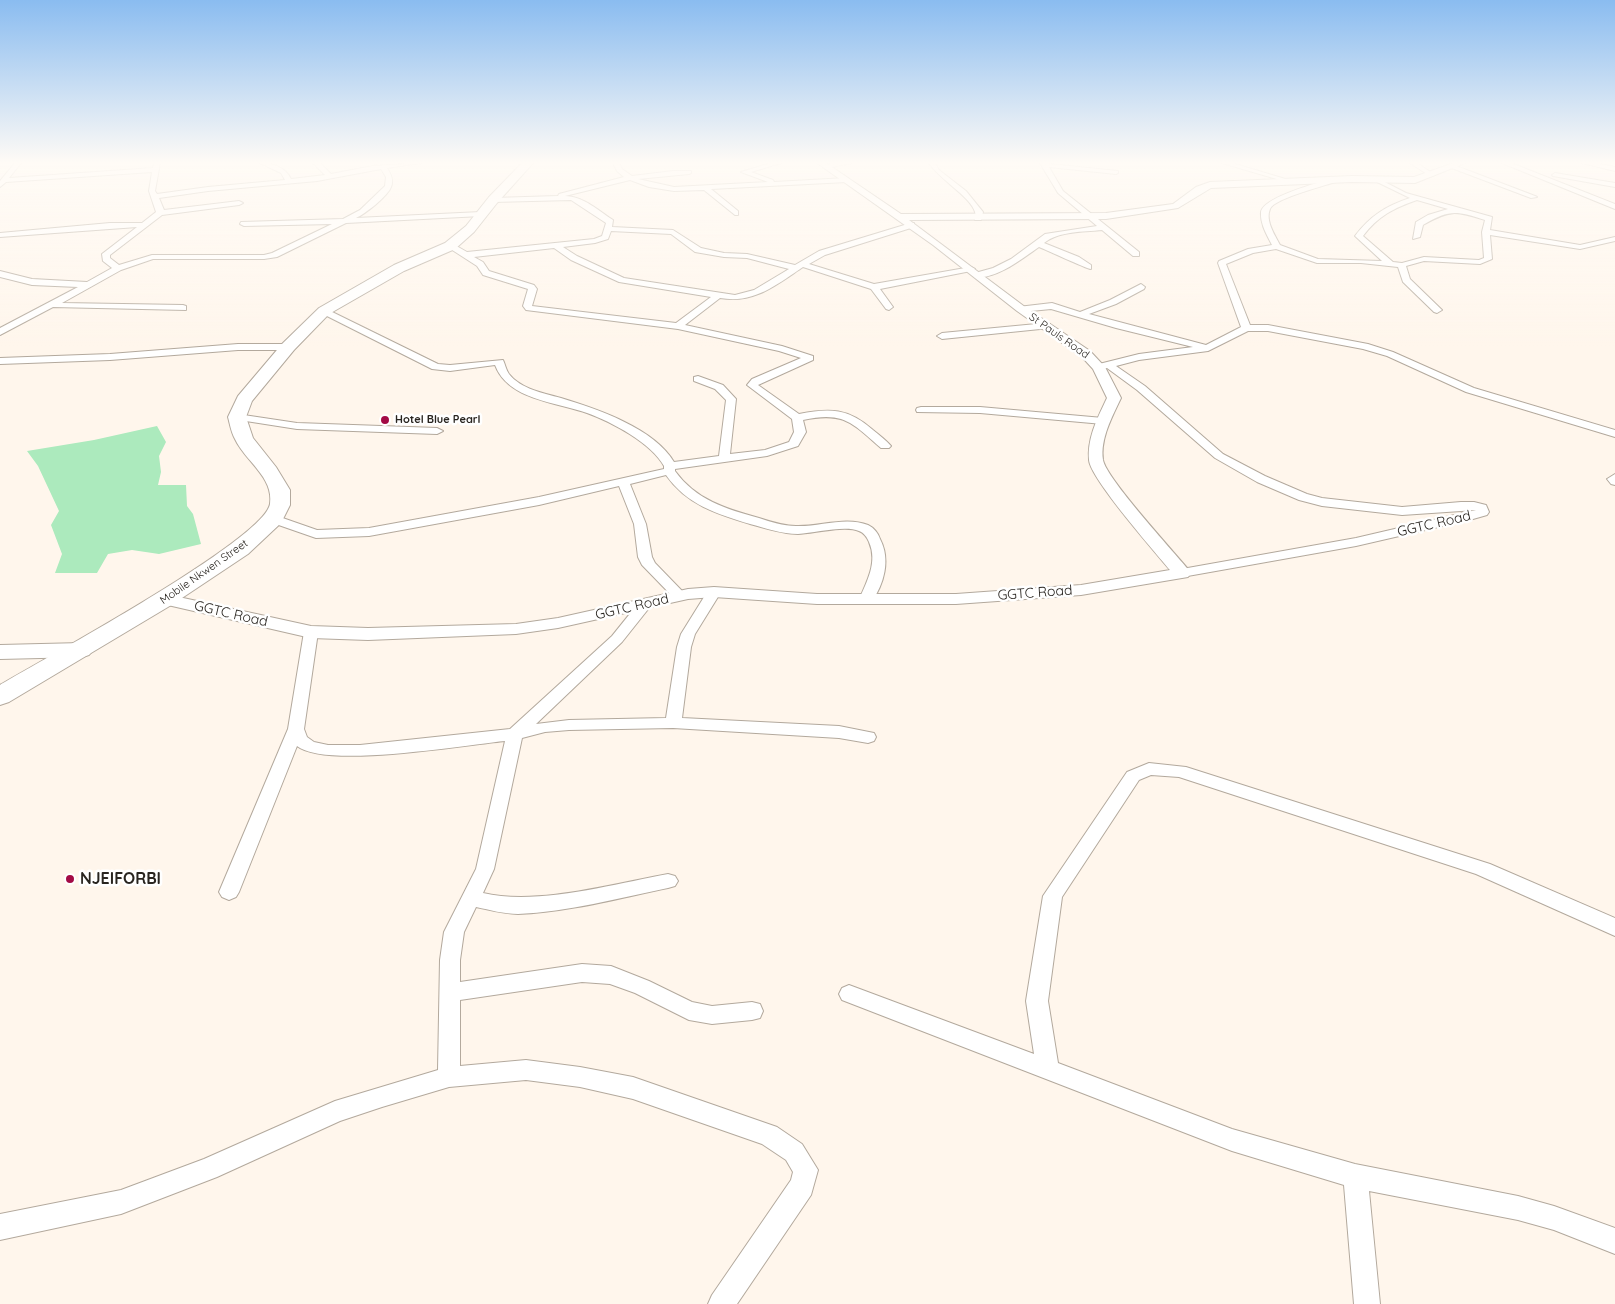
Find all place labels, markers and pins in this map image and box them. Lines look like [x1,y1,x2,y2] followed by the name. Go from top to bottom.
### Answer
[395,413,481,427] place label: Hotel Blue Pearl
[379,414,391,426] marker: Hotel Blue Pearl
[80,869,161,889] place label: NJEIFORBI
[64,873,76,885] marker: NJEIFORBI

